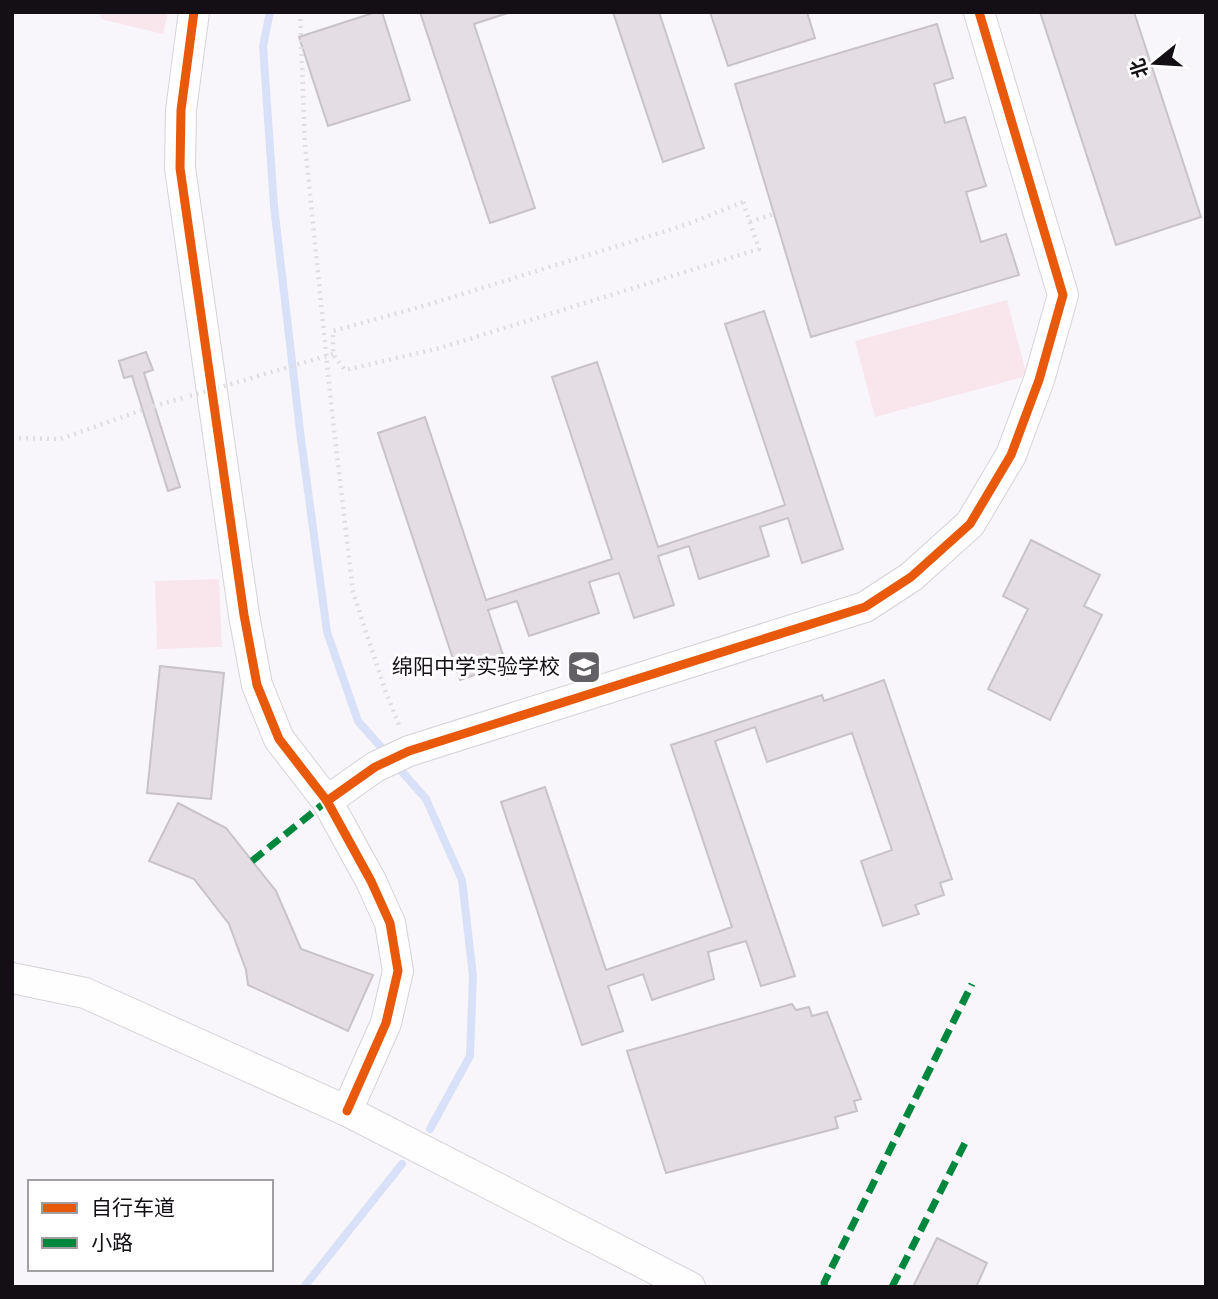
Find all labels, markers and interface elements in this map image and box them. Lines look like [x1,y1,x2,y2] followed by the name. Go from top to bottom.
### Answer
[1120,28,1190,98] north arrow
[1124,56,1152,81] text: 北
[565,648,603,686] school or university icon: 绵阳中学实验学校
[392,653,560,678] place label: 绵阳中学实验学校
[28,1180,273,1271] legend
[91,1194,175,1219] text: 自行车道
[91,1229,133,1254] text: 小路

